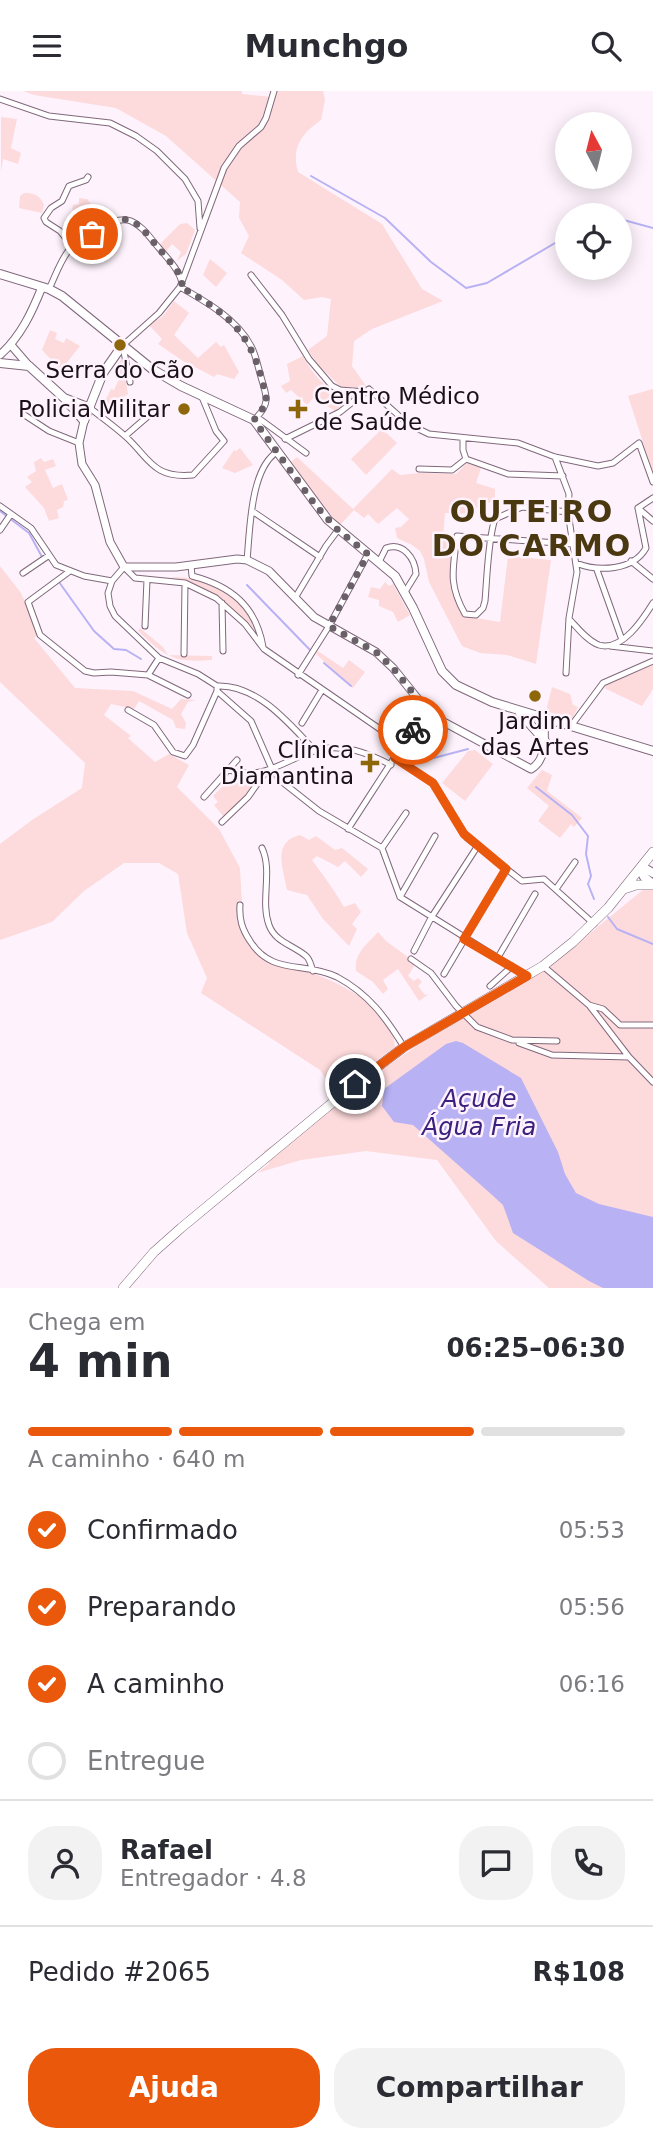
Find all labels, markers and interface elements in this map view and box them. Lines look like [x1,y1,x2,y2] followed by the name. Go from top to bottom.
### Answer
[28,27,66,65] icon: menu
[244,27,409,65] text: Munchgo
[587,27,625,65] icon: search
[555,112,632,189] north arrow
[555,112,632,280] map controls
[555,203,632,280] button: locate
[62,204,122,264] pin
[73,215,111,253] icon: bag
[112,337,128,353] marker: Serra do Cão
[46,357,194,383] place label: Serra do Cão
[314,383,480,435] place label: Centro Médico de Saúde
[18,396,171,422] place label: Policia Militar
[288,399,308,419] marker: Centro Médico de Saúde
[176,401,192,417] marker: Policia Militar
[432,494,632,563] district label: OUTEIRO DO CARMO
[527,688,543,704] marker: Jardim das Artes
[378,695,448,765] courier
[481,708,589,760] place label: Jardim das Artes
[394,711,432,749] icon: bike
[221,737,354,789] place label: Clínica Diamantina
[360,753,380,773] marker: Clínica Diamantina
[325,1054,385,1114] pin
[336,1065,374,1103] icon: home
[420,1085,536,1141] water label: Açude Água Fria
[28,1309,145,1335] text: Chega em
[446,1333,625,1363] text: 06:25–06:30
[28,1334,172,1388] text: 4 min
[28,1446,245,1472] text: A caminho · 640 m
[28,1511,66,1549] icon: check
[87,1515,238,1545] text: Confirmado
[559,1517,625,1543] text: 05:53
[28,1588,66,1626] icon: check
[87,1592,236,1622] text: Preparando
[559,1594,625,1620] text: 05:56
[28,1665,66,1703] icon: check
[87,1669,225,1699] text: A caminho
[559,1671,625,1697] text: 06:16
[87,1746,205,1776] text: Entregue
[28,1826,102,1900] button: person
[459,1826,533,1900] button: chat
[551,1826,625,1900] button: phone
[120,1835,213,1865] text: Rafael
[120,1865,307,1891] text: Entregador · 4.8
[28,1957,211,1987] text: Pedido #2065
[533,1957,625,1987] text: R$108
[28,2048,320,2128] button: Ajuda
[334,2048,625,2128] button: Compartilhar

